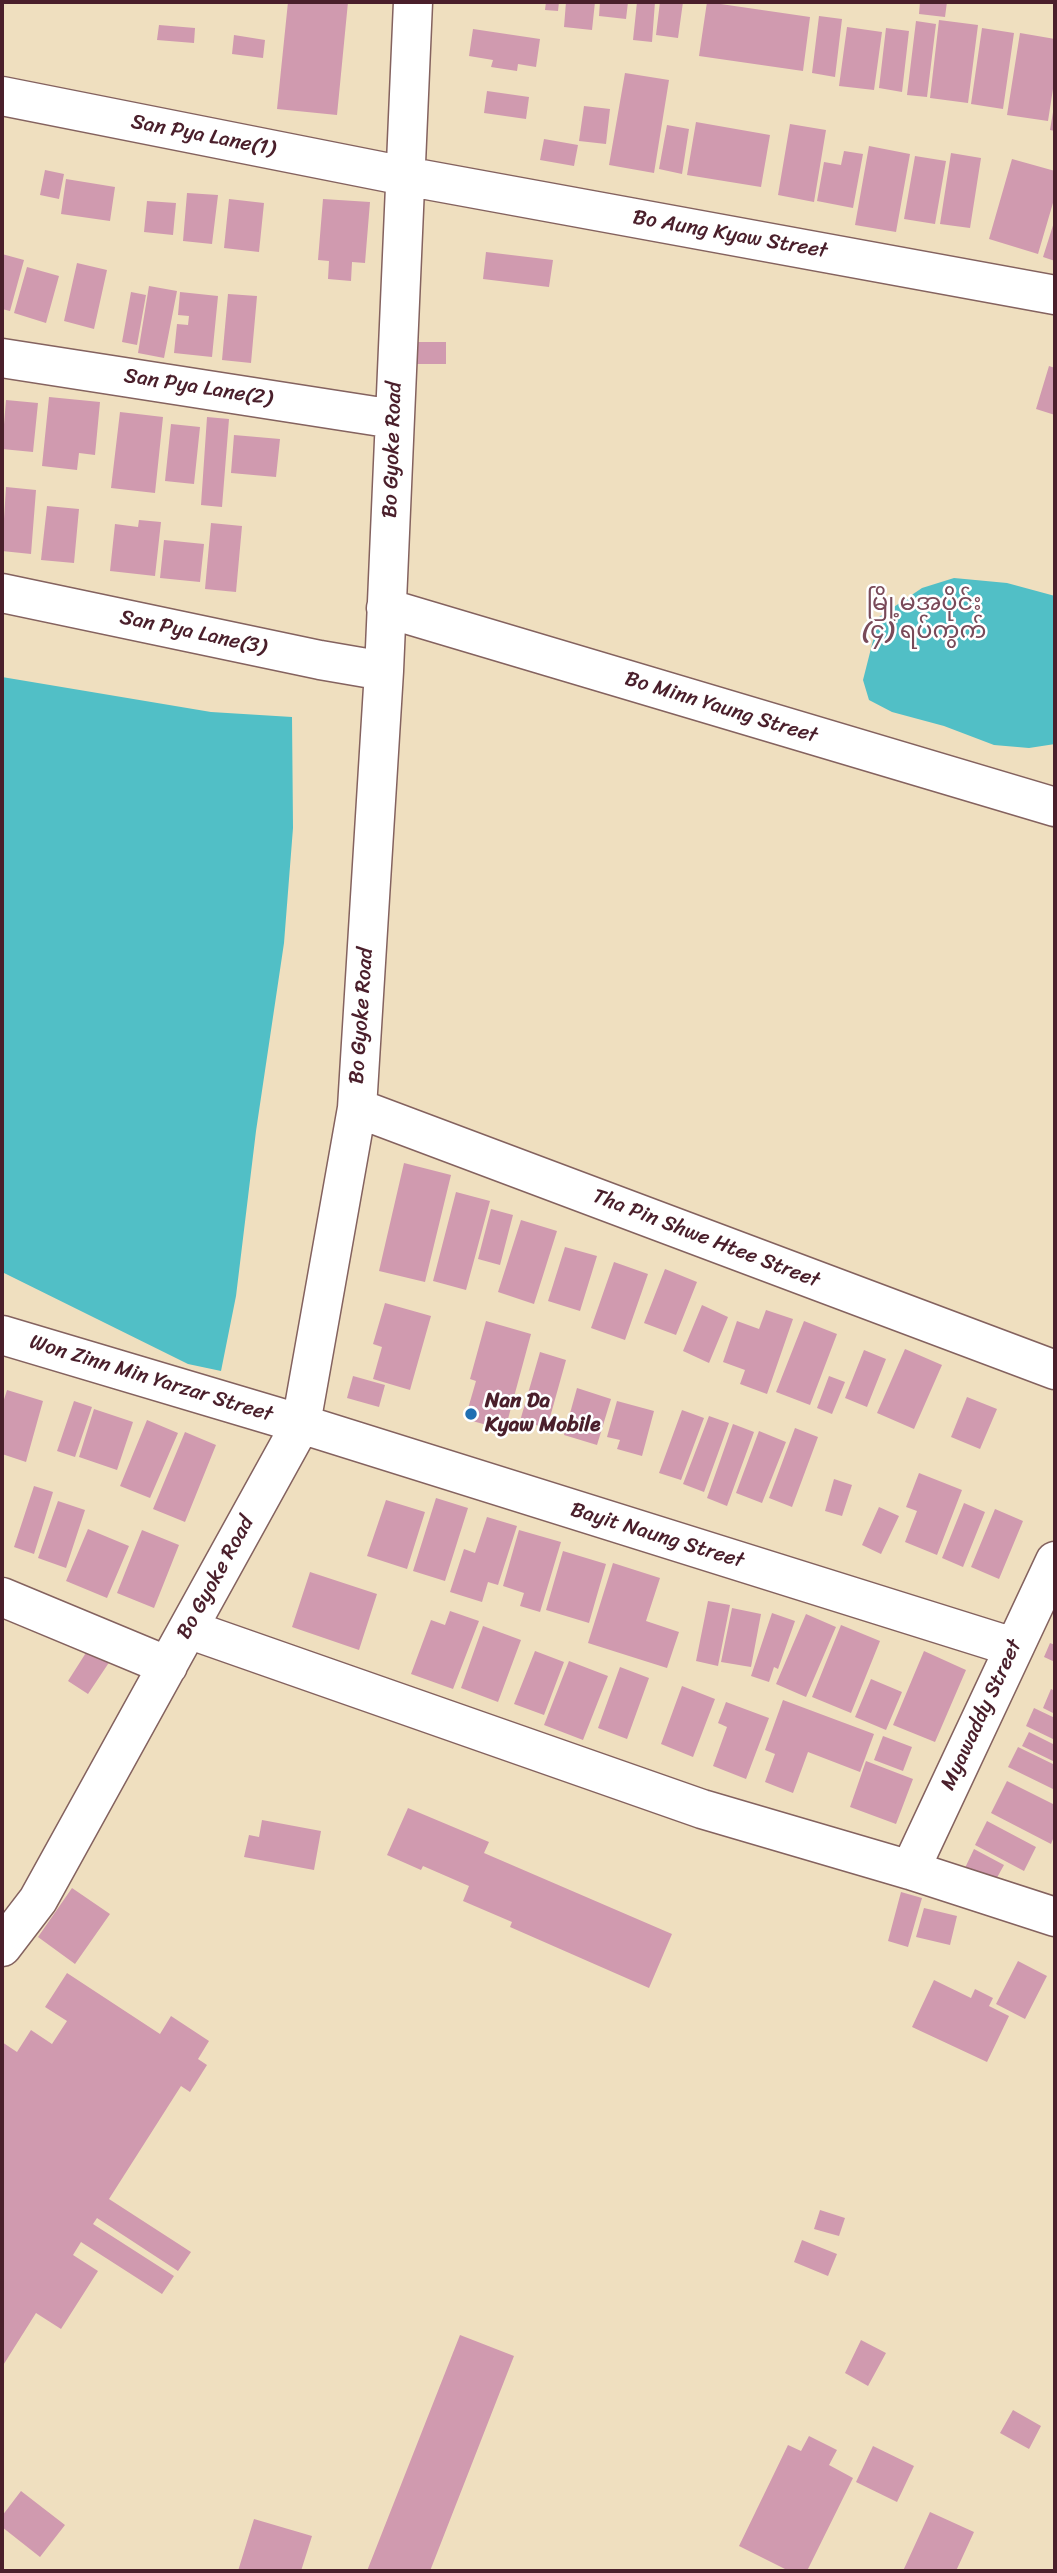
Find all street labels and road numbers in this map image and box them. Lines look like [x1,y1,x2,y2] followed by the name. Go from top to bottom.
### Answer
[129,110,277,162] street label: San Pya Lane(1)
[631,205,829,265] street label: Bo Aung Kyaw Street
[122,364,274,412] street label: San Pya Lane(2)
[378,381,408,519] street label: Bo Gyoke Road
[118,605,268,661] street label: San Pya Lane(3)
[622,667,820,749] street label: Bo Minn Yaung Street
[345,947,379,1085] street label: Bo Gyoke Road
[589,1184,823,1294] street label: Tha Pin Shwe Htee Street
[26,1330,276,1428] street label: Won Zinn Min Yarzar Street
[567,1498,747,1574] street label: Bayit Naung Street
[172,1512,260,1644] street label: Bo Gyoke Road
[936,1636,1028,1794] street label: Myawaddy Street

